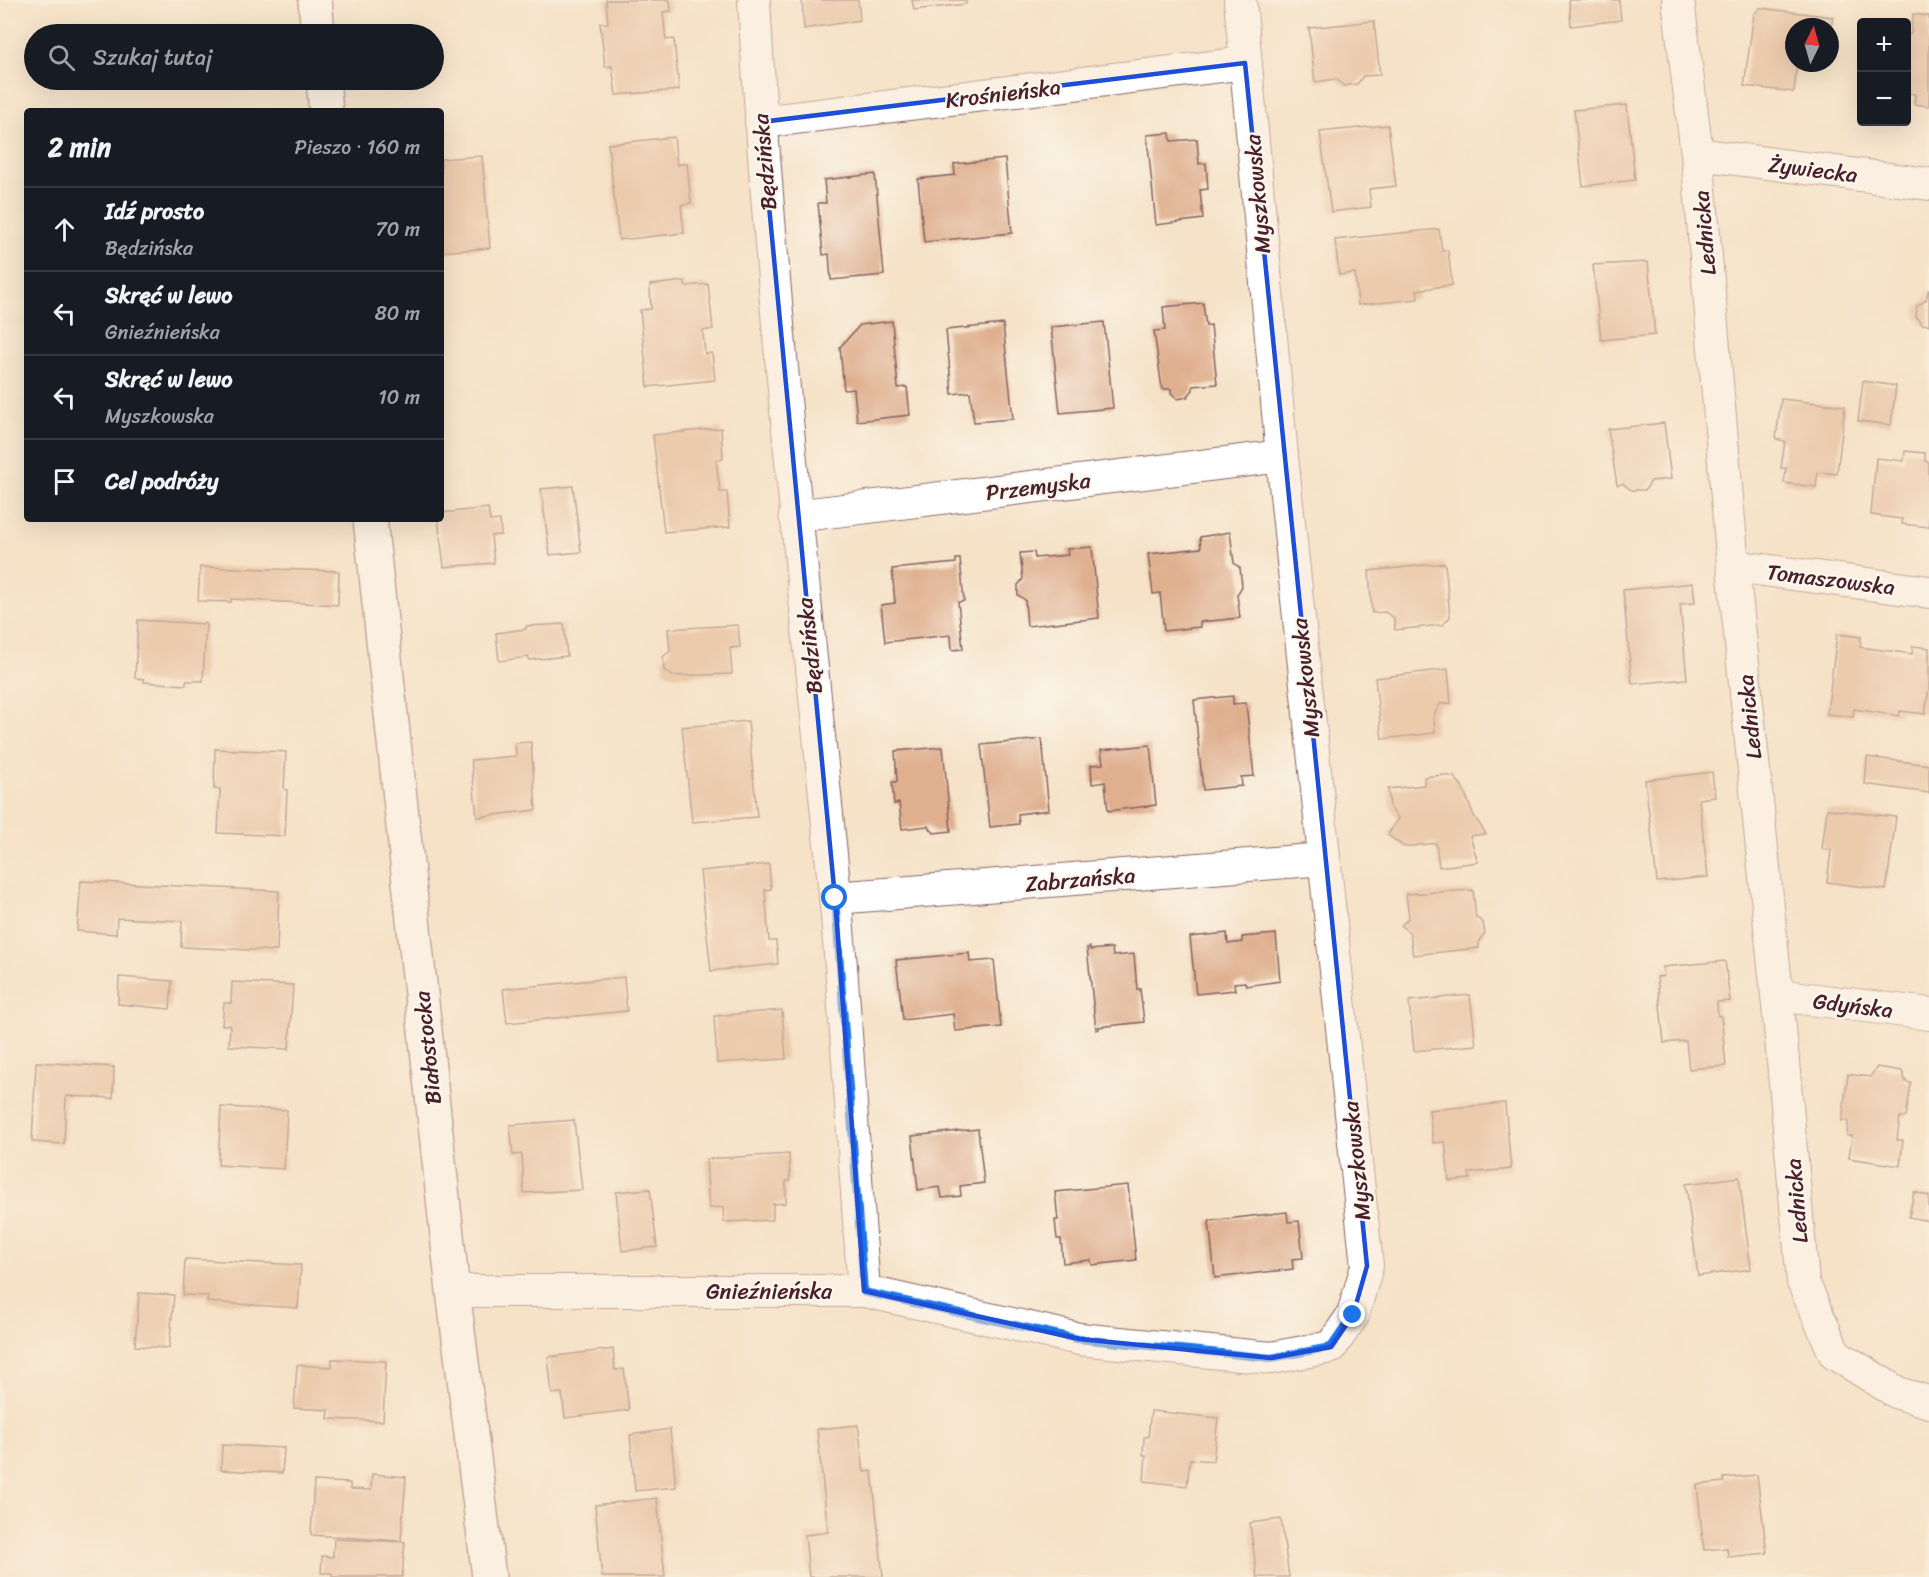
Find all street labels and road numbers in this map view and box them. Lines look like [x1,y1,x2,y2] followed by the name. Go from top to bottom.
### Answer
[943,67,1063,120] street label: Krośnieńska
[741,111,788,212] street label: Będzińska
[1233,132,1282,255] street label: Myszkowska
[1766,145,1860,194] street label: Żywiecka
[1681,189,1728,277] street label: Lednicka
[983,461,1094,512] street label: Przemyska
[1765,552,1897,607] street label: Tomaszowska
[785,595,834,696] street label: Będzińska
[1280,615,1331,740] street label: Myszkowska
[1726,673,1773,761] street label: Lednicka
[1023,855,1137,904] street label: Zabrzańska
[1811,981,1895,1030] street label: Gdyńska
[402,988,453,1107] street label: Białostocka
[1331,1098,1382,1223] street label: Myszkowska
[1773,1157,1820,1245] street label: Lednicka
[706,1272,833,1311] street label: Gnieźnieńska

